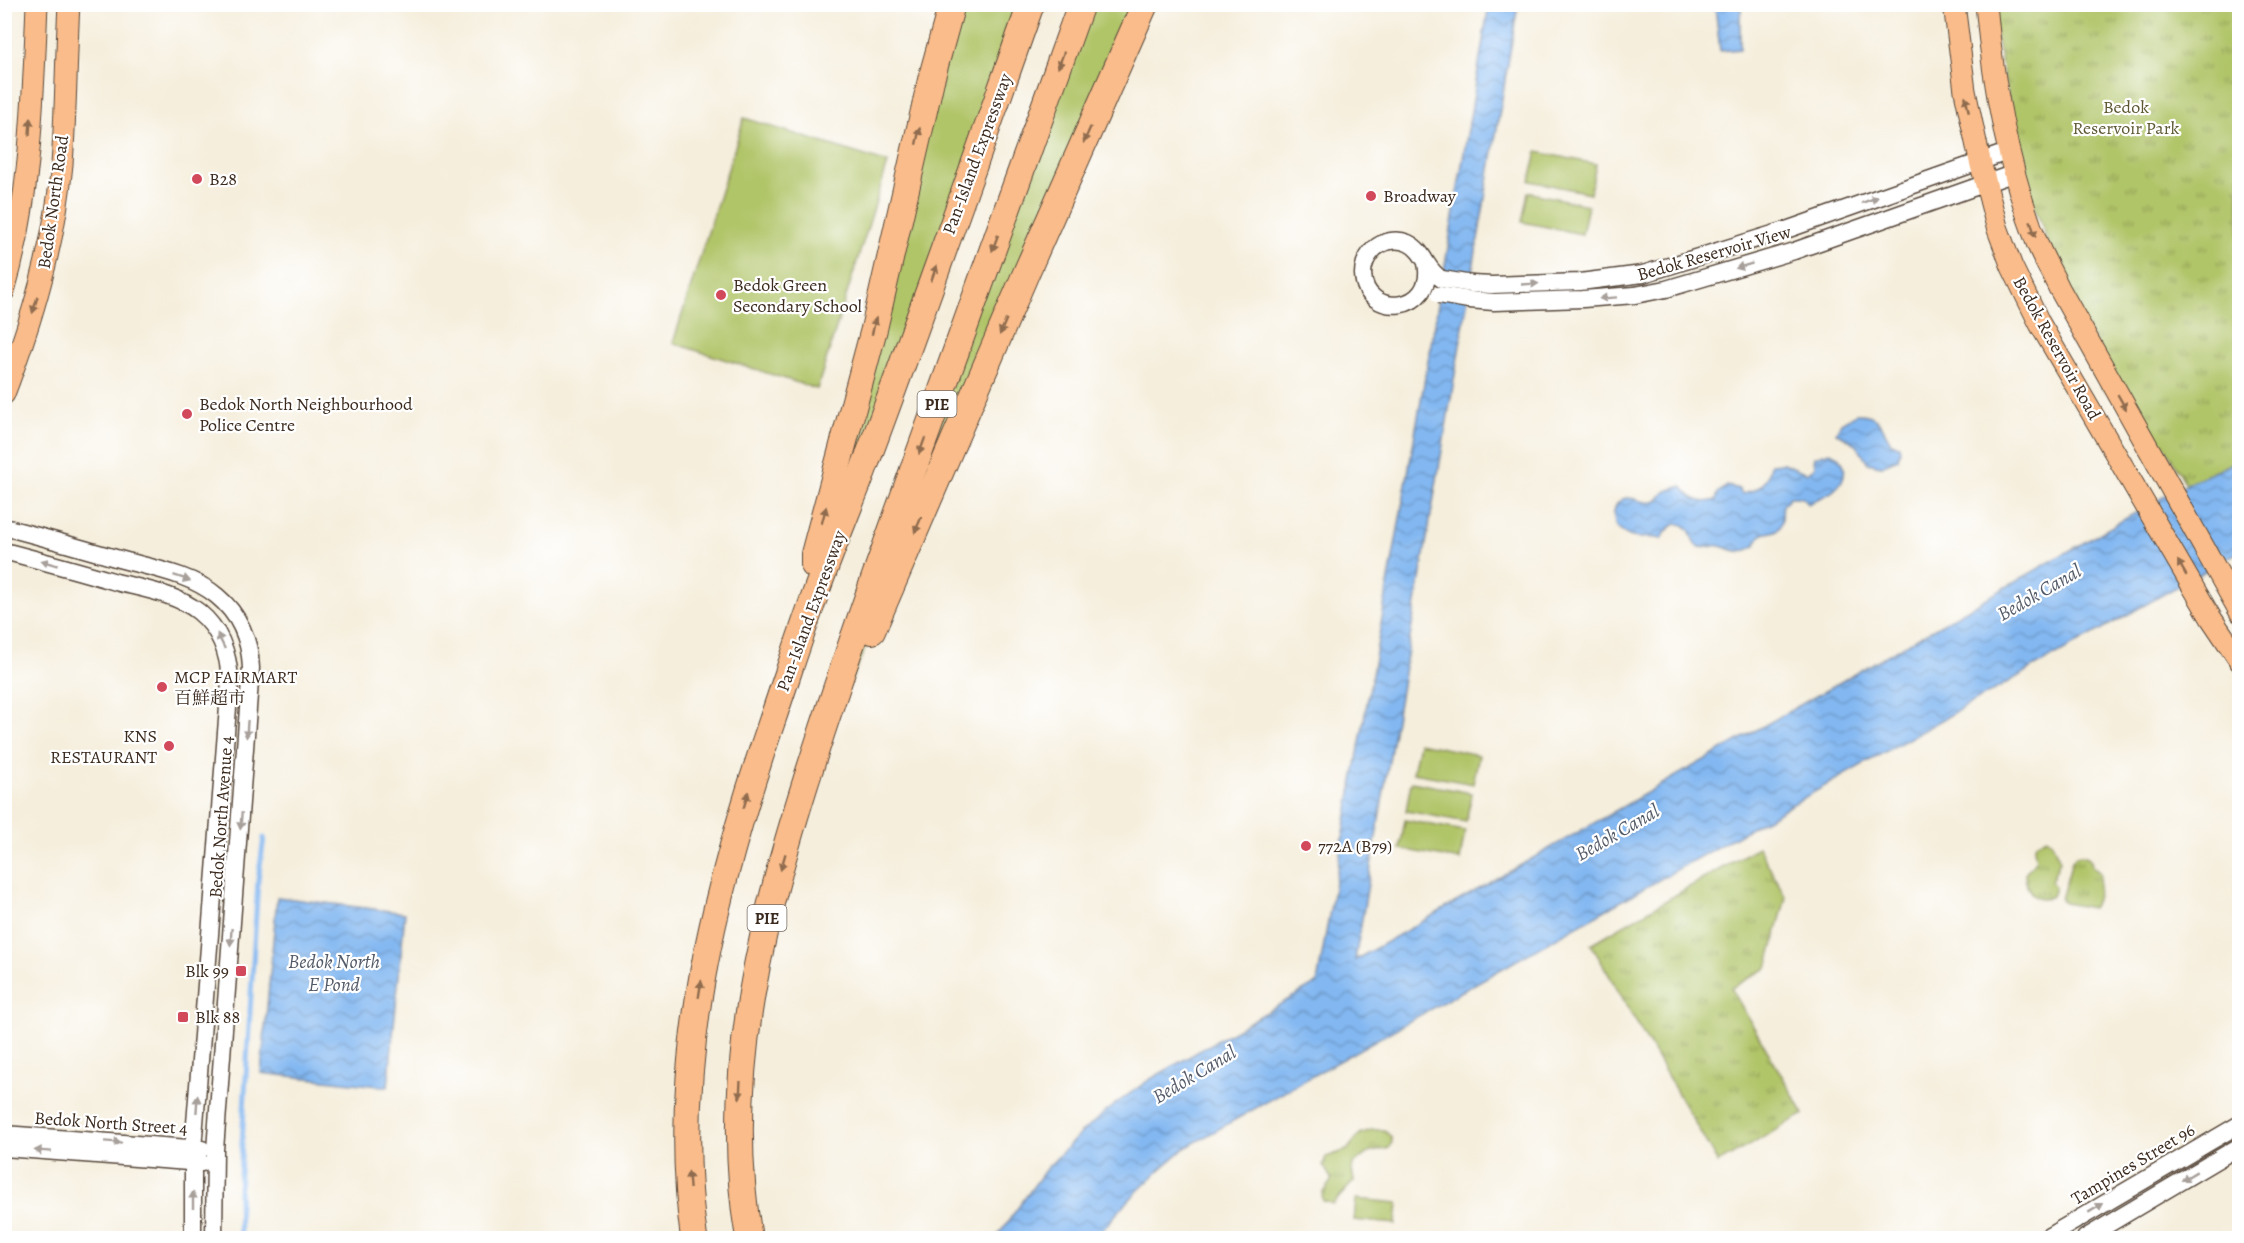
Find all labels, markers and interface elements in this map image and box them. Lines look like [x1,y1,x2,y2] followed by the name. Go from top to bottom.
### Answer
[1055,51,1065,69] one-way arrow
[937,69,1018,238] street label: Pan-Island Expressway
[1962,94,1971,113] one-way arrow
[2073,95,2180,140] park label: Bedok Reservoir Park
[25,117,34,136] one-way arrow
[914,126,923,145] one-way arrow
[1083,126,1092,143] one-way arrow
[32,133,74,270] street label: Bedok North Road
[209,167,237,191] place label: B28
[190,172,204,186] marker: B28
[1383,184,1457,208] place label: Broadway
[1364,189,1378,203] marker: Broadway
[1861,195,1879,204] one-way arrow
[1634,219,1794,286] street label: Bedok Reservoir View
[2029,220,2038,238] one-way arrow
[989,234,999,252] one-way arrow
[1735,262,1753,271] one-way arrow
[930,264,940,282] one-way arrow
[2008,272,2107,424] street label: Bedok Reservoir Road
[733,273,863,318] place label: Bedok Green Secondary School
[1521,279,1540,289] one-way arrow
[714,288,728,302] marker: Bedok Green Secondary School
[1599,293,1618,303] one-way arrow
[30,296,39,314] one-way arrow
[870,317,880,335] one-way arrow
[998,318,1008,336] one-way arrow
[918,391,956,417] road number: PIE
[199,392,413,437] place label: Bedok North Neighbourhood Police Centre
[2117,393,2127,410] one-way arrow
[180,407,194,421] marker: Bedok North Neighbourhood Police Centre
[916,437,926,455] one-way arrow
[820,505,830,524] one-way arrow
[913,516,922,534] one-way arrow
[771,526,852,695] street label: Pan-Island Expressway
[1992,557,2086,627] water label: Bedok Canal
[40,558,58,567] one-way arrow
[2177,559,2187,576] one-way arrow
[173,573,191,583] one-way arrow
[216,633,225,650] one-way arrow
[174,665,297,710] place label: MCP FAIRMART 百鮮超市
[155,680,169,694] marker: MCP FAIRMART 百鮮超市
[243,719,252,738] one-way arrow
[50,724,157,769] place label: KNS RESTAURANT
[203,735,239,899] street label: Bedok North Avenue 4
[162,739,176,753] marker: KNS RESTAURANT
[742,791,751,809] one-way arrow
[1570,797,1664,867] water label: Bedok Canal
[236,811,245,830] one-way arrow
[1318,834,1392,858] place label: 772A (B79)
[1299,839,1313,853] marker: 772A (B79)
[777,853,787,871] one-way arrow
[748,905,786,931] road number: PIE
[226,927,236,946] one-way arrow
[288,948,380,998] water label: Bedok North E Pond
[185,959,229,983] place label: Blk 99
[234,964,248,978] marker: Blk 99
[696,980,705,999] one-way arrow
[195,1005,240,1029] place label: Blk 88
[176,1010,190,1024] marker: Blk 88
[1147,1039,1241,1110] water label: Bedok Canal
[736,1081,745,1100] one-way arrow
[192,1095,201,1114] one-way arrow
[34,1106,188,1140] street label: Bedok North Street 4
[2067,1118,2199,1210] street label: Tampines Street 96
[103,1138,122,1147] one-way arrow
[34,1146,53,1156] one-way arrow
[684,1171,694,1190] one-way arrow
[2181,1171,2197,1182] one-way arrow
[188,1191,198,1210] one-way arrow
[2088,1203,2104,1214] one-way arrow

